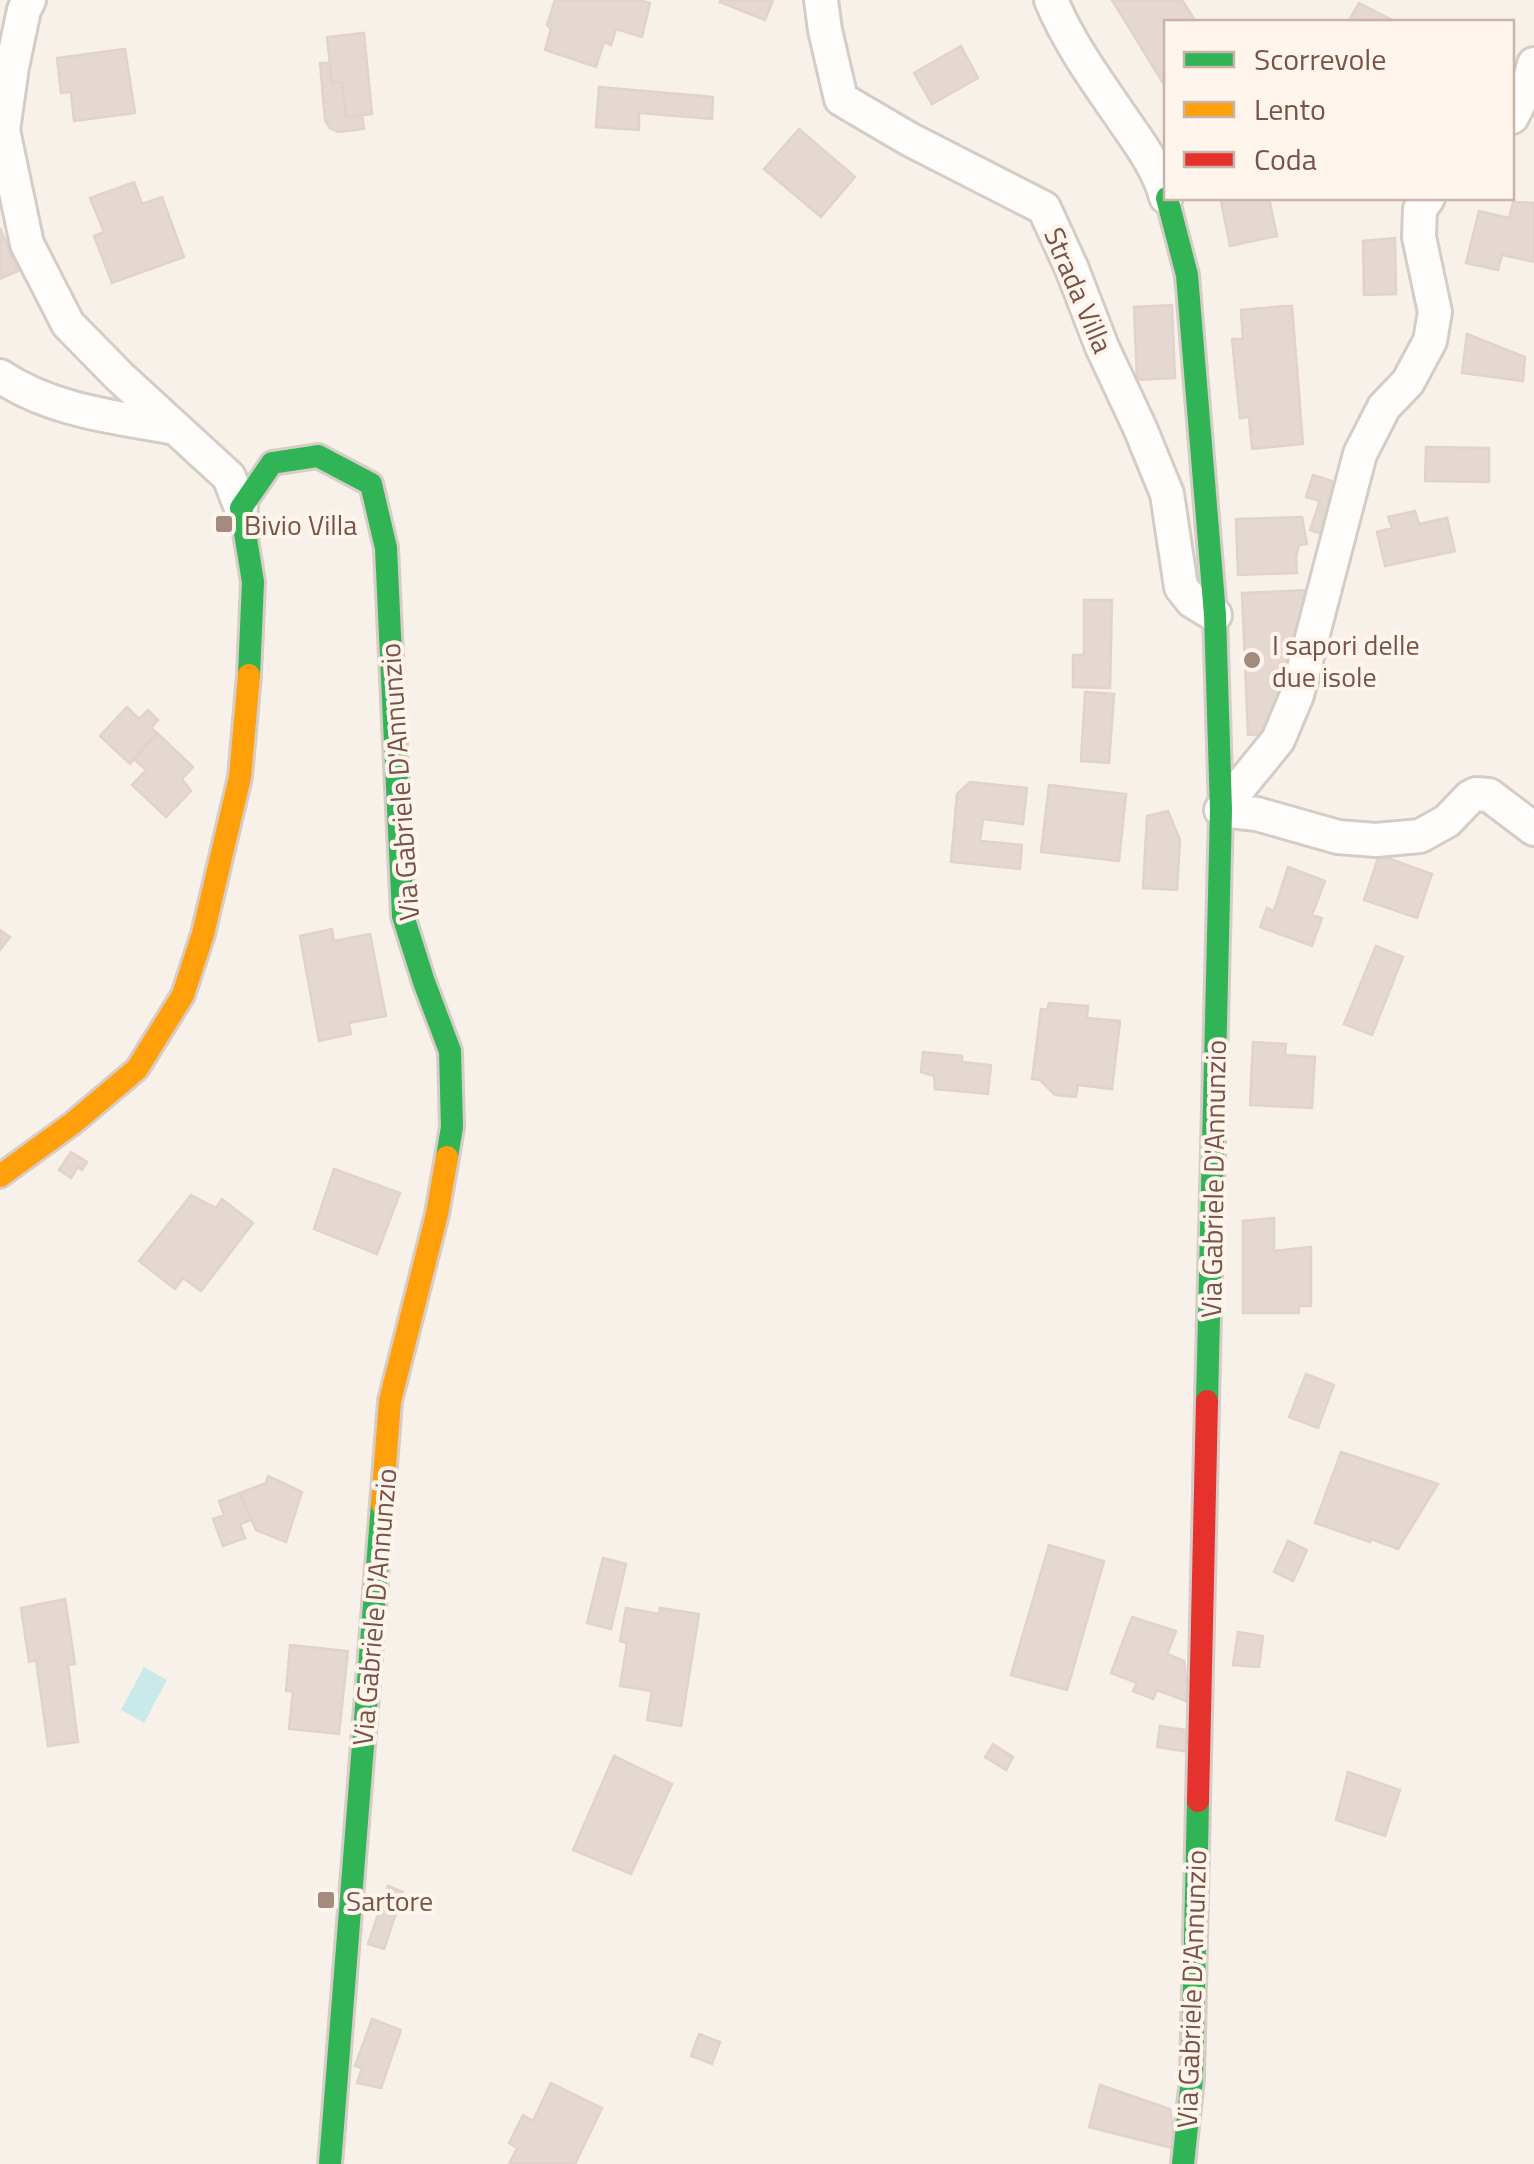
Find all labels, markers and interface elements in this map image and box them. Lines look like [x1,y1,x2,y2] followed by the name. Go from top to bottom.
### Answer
[1164,20,1514,200] legend
[1254,36,1386,82] text: Scorrevole
[1254,86,1326,132] text: Lento
[1254,136,1317,182] text: Coda
[1033,220,1125,360] street label: Strada Villa
[244,503,357,546] place label: Bivio Villa
[213,513,235,535] marker: Bivio Villa
[1272,623,1420,698] place label: I sapori delle due isole
[368,642,430,922] street label: Via Gabriele D'Annunzio
[1241,649,1263,671] marker: I sapori delle due isole
[1189,1039,1237,1319] street label: Via Gabriele D'Annunzio
[340,1466,408,1748] street label: Via Gabriele D'Annunzio
[1165,1849,1217,2129] street label: Via Gabriele D'Annunzio
[346,1879,433,1922] place label: Sartore
[315,1889,337,1911] marker: Sartore

